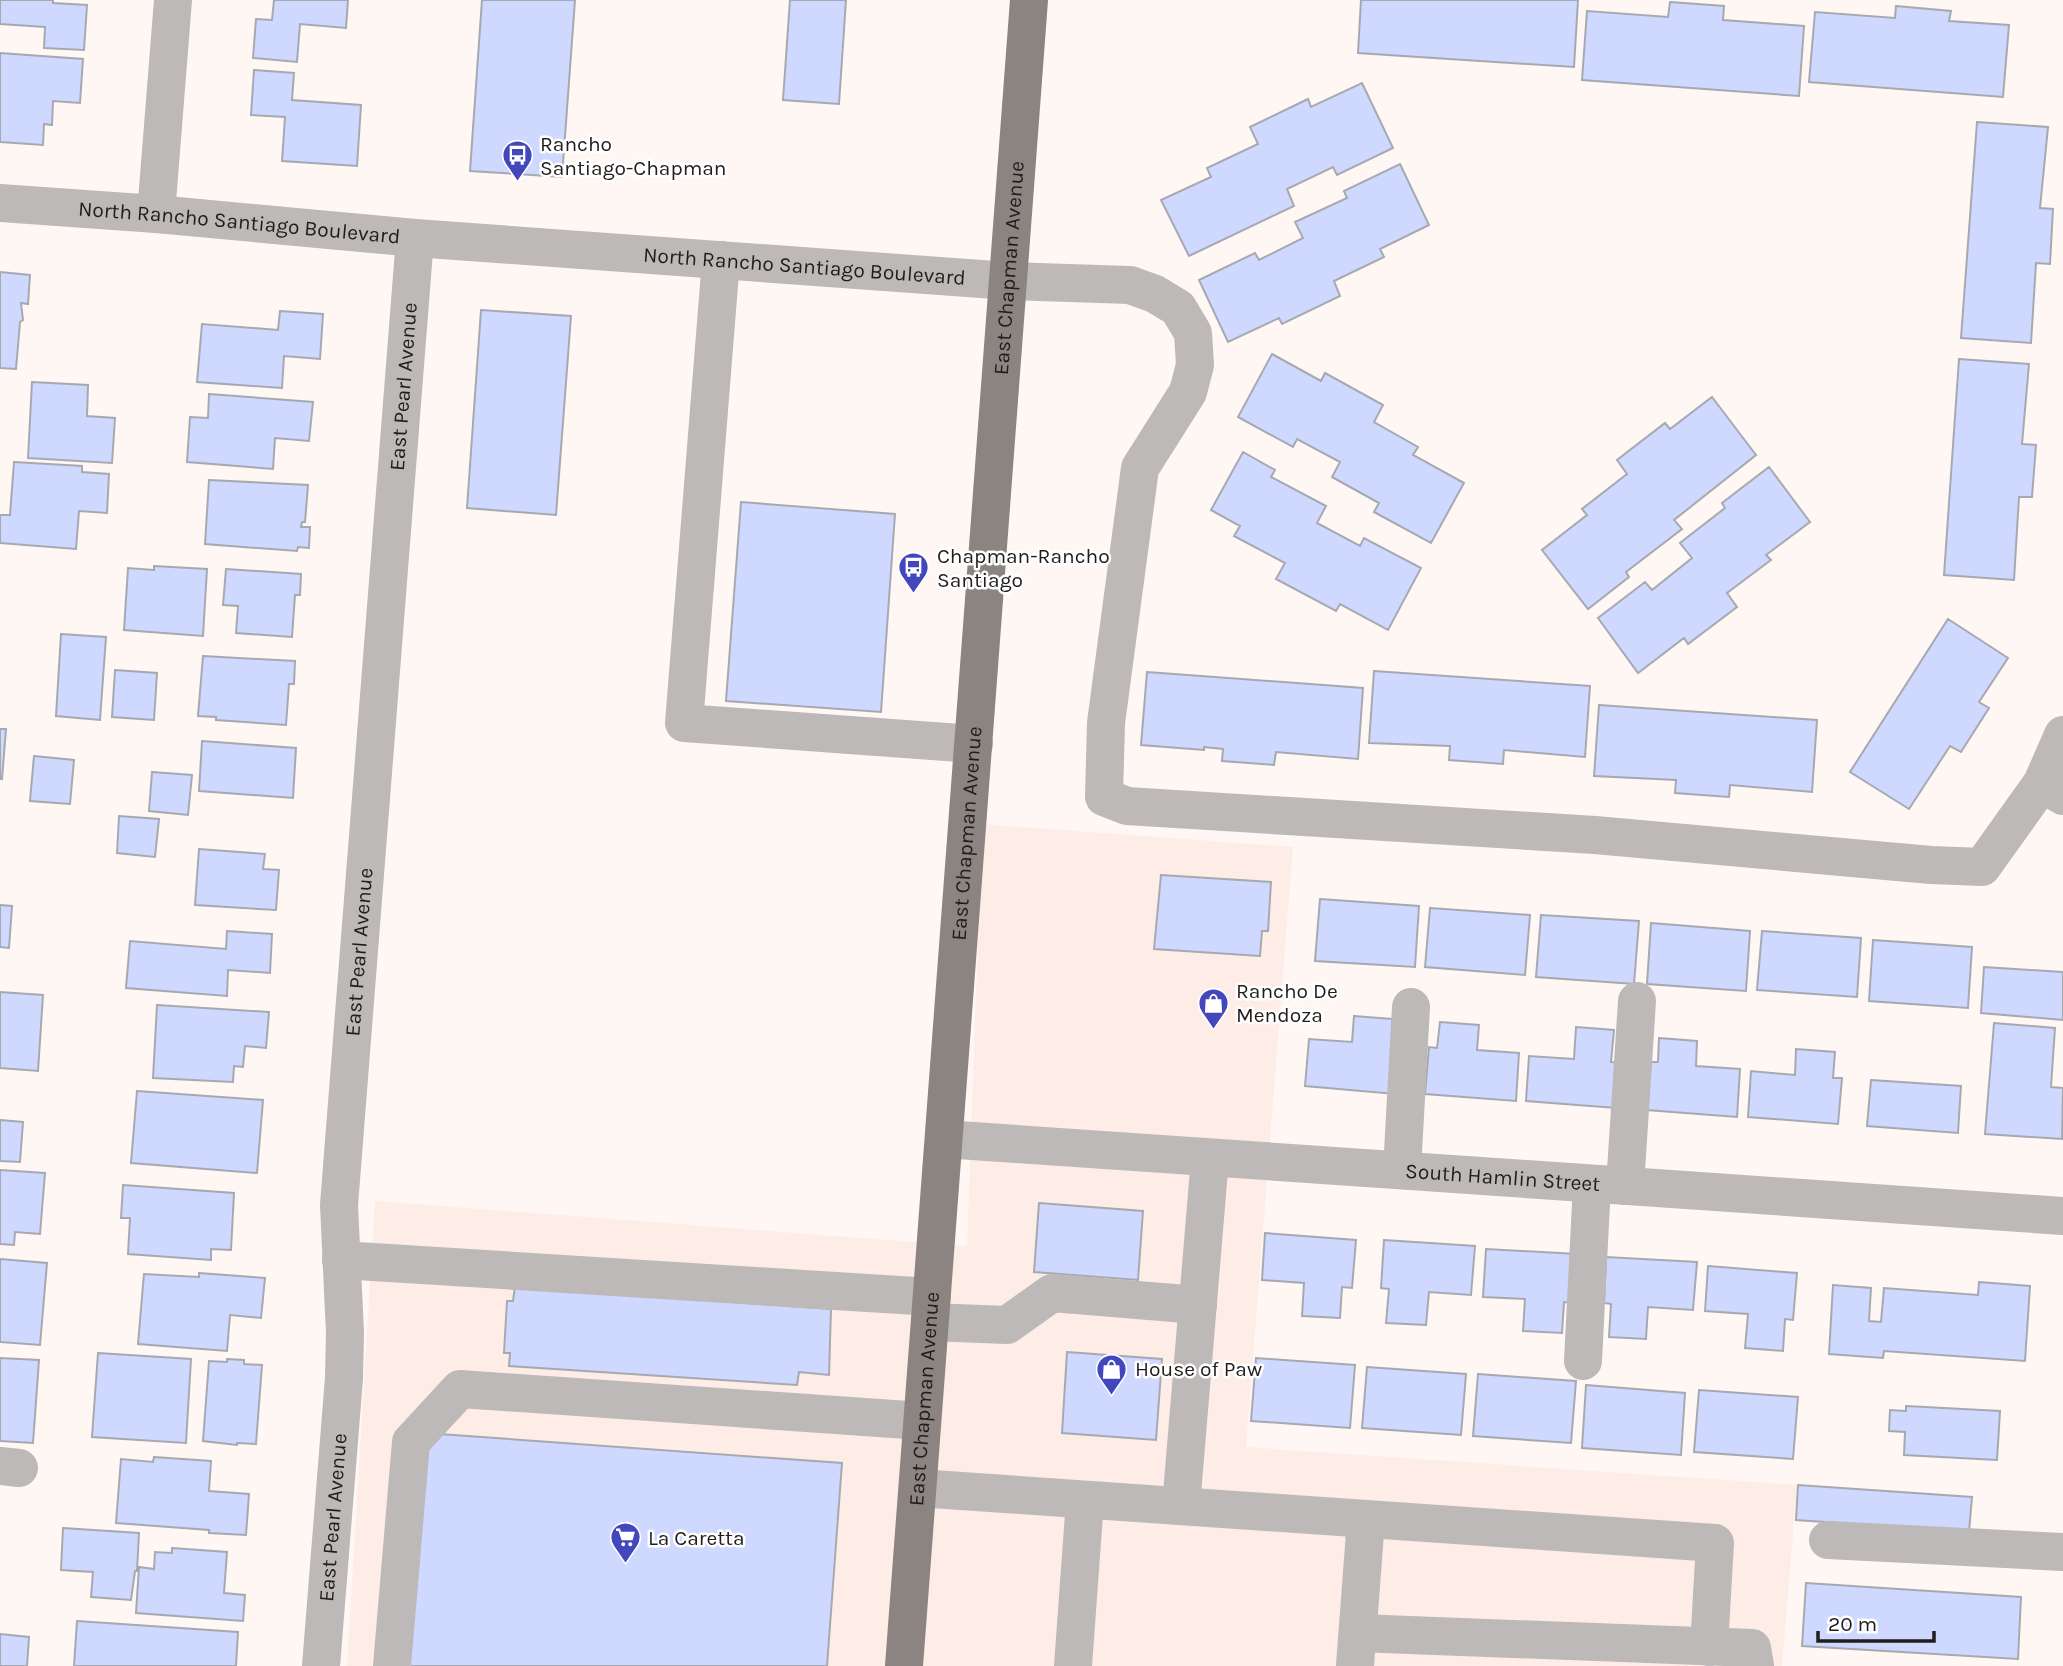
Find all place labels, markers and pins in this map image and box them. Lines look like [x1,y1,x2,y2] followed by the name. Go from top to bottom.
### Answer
[540,132,727,180] place label: Rancho Santiago-Chapman
[500,139,534,183] bus stop icon: Rancho Santiago-Chapman
[937,544,1110,592] place label: Chapman-Rancho Santiago
[897,551,931,595] bus stop icon: Chapman-Rancho Santiago
[1236,979,1338,1027] place label: Rancho De Mendoza
[1196,986,1230,1030] shop icon: Rancho De Mendoza
[1095,1352,1129,1396] shop icon: House of Paw
[1135,1357,1262,1381] place label: House of Paw
[608,1521,642,1565] supermarket icon: La Caretta
[648,1526,745,1550] place label: La Caretta

